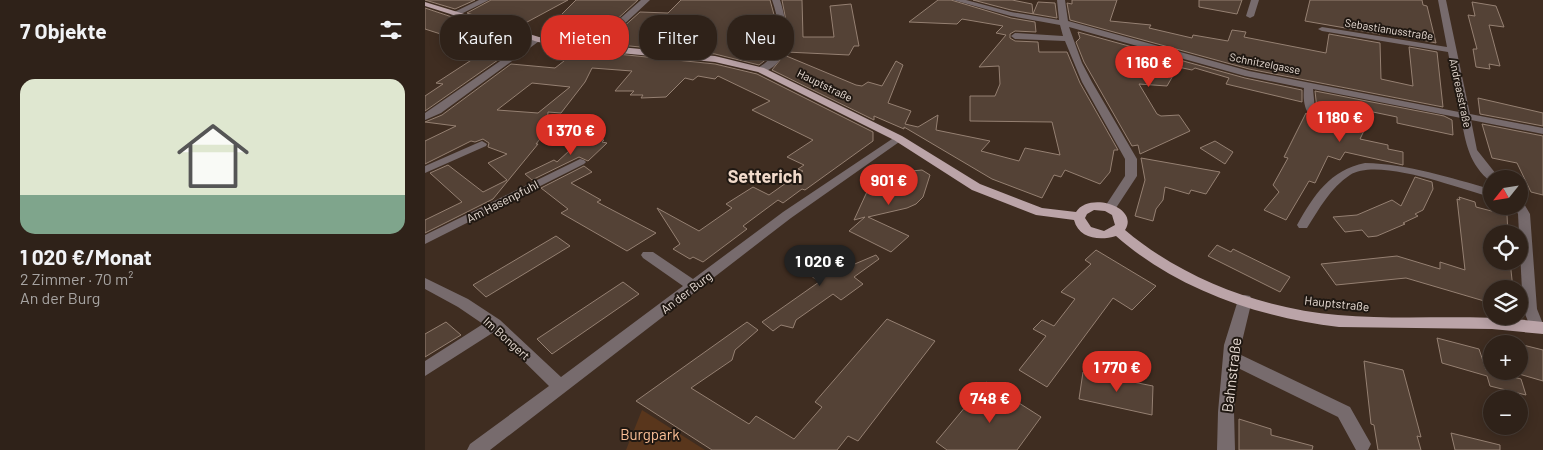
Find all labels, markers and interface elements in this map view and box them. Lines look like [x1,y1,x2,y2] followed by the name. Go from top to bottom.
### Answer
[440,15,531,60] chip: Kaufen
[541,15,629,60] chip: Mieten
[639,15,717,60] chip: Filter
[727,15,794,60] chip: Neu
[377,16,405,44] icon: filters
[1344,16,1434,42] street label: Sebastianusstraße
[20,18,107,43] text: 7 Objekte
[1103,46,1195,88] pin: 1 160 €
[1228,50,1302,76] street label: Schnitzelgasse
[1126,52,1172,71] text: 1 160 €
[1447,57,1475,129] street label: Andreasstraße
[795,66,855,104] street label: Hauptstraße
[1294,100,1386,143] pin: 1 180 €
[1317,107,1363,126] text: 1 180 €
[168,111,258,201] icon: home
[525,114,617,156] pin: 1 370 €
[547,120,595,139] text: 1 370 €
[854,164,924,206] pin: 901 €
[728,165,802,187] district label: Setterich
[871,170,907,189] text: 901 €
[1483,170,1527,215] north arrow
[1483,170,1528,435] map controls
[464,177,540,225] street label: Am Hasenpfuhl
[1483,225,1528,270] button: locate
[20,244,152,269] text: 1 020 €/Monat
[774,244,866,287] pin: 1 020 €
[795,251,845,270] text: 1 020 €
[658,268,714,316] street label: An der Burg
[20,269,133,288] text: 2 Zimmer · 70 m²
[1483,280,1528,325] button: layers
[20,288,100,307] text: An der Burg
[1304,293,1370,313] street label: Hauptstraße
[481,313,533,363] street label: Im Bongert
[1483,335,1528,380] button: +
[1217,337,1245,413] street label: Bahnstraße
[1071,350,1163,393] pin: 1 770 €
[1093,357,1141,376] text: 1 770 €
[955,382,1025,424] pin: 748 €
[970,388,1010,407] text: 748 €
[1483,390,1528,435] button: −
[620,425,680,443] park label: Burgpark

